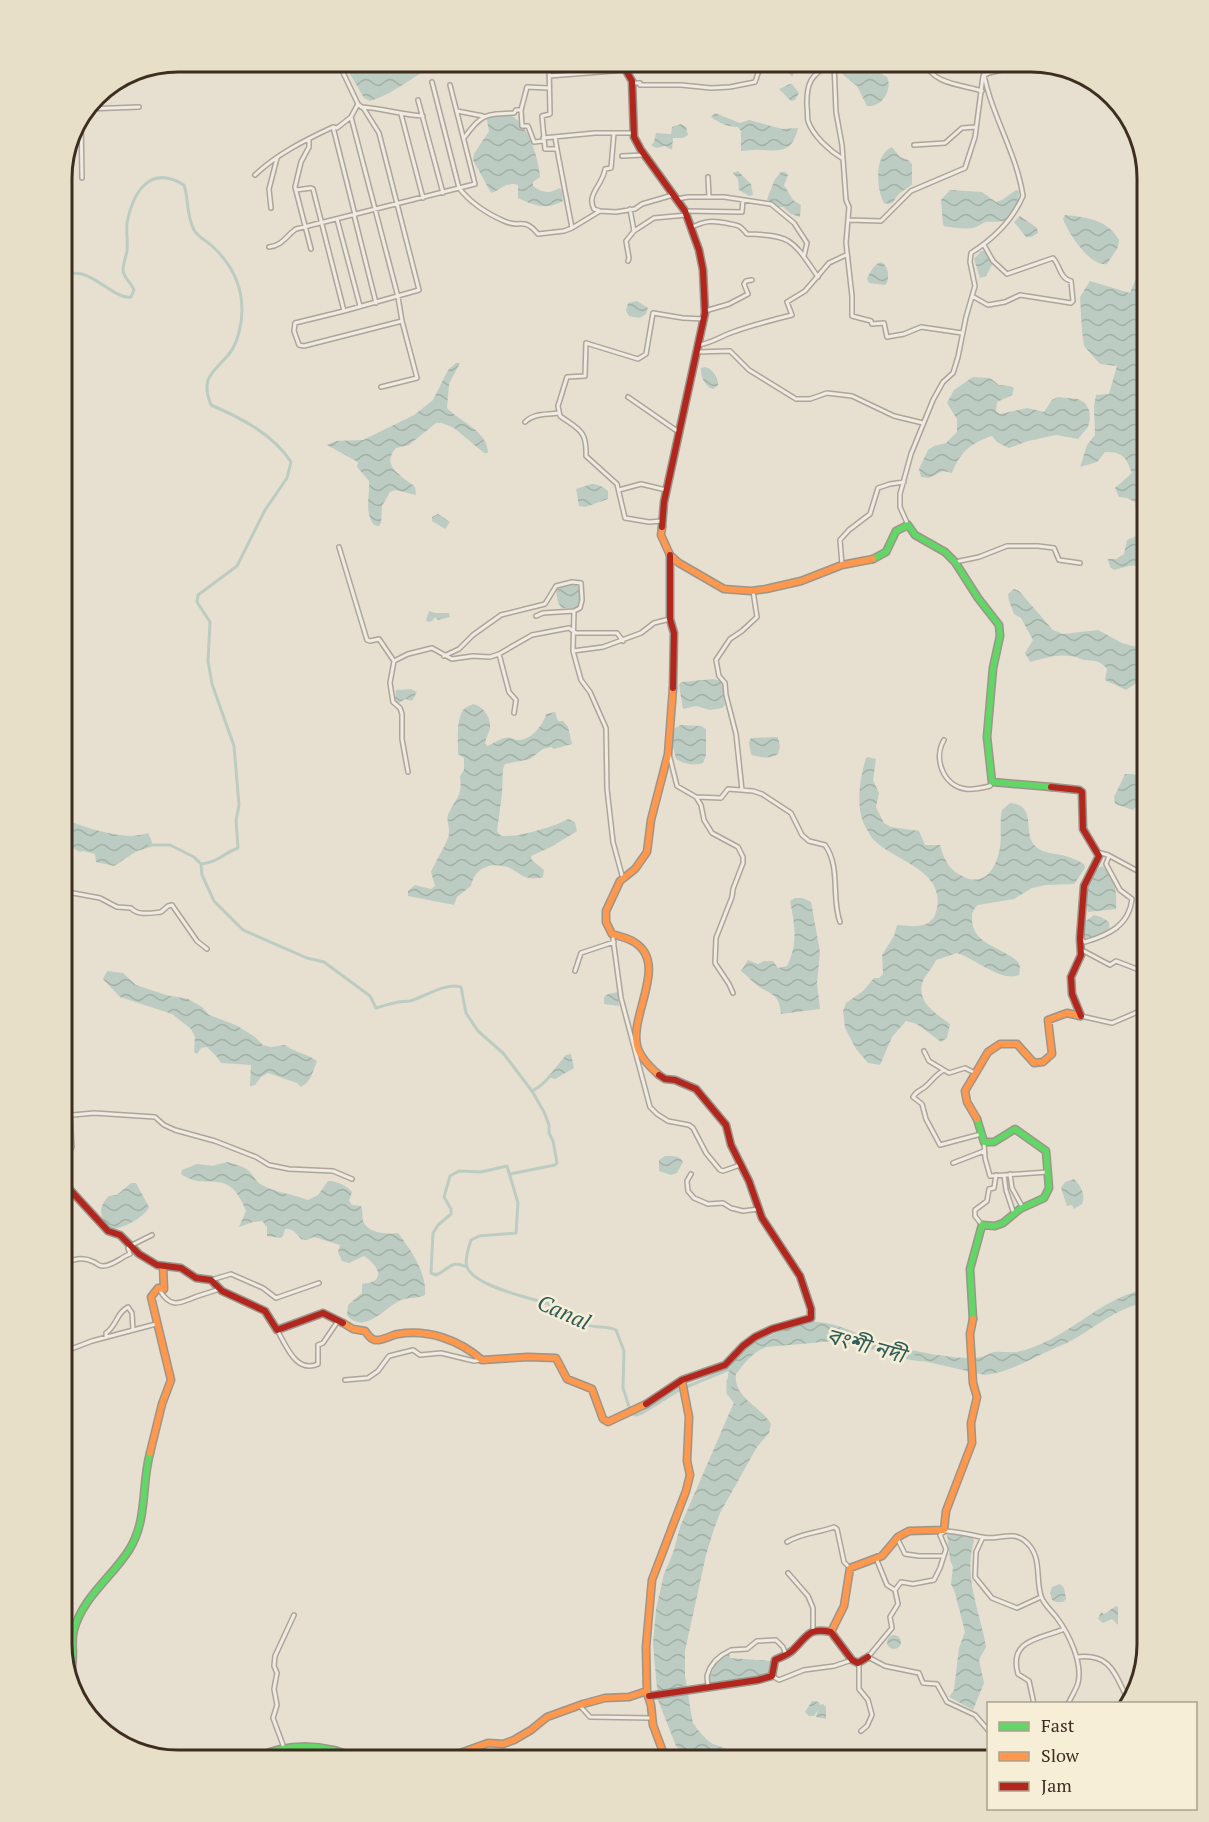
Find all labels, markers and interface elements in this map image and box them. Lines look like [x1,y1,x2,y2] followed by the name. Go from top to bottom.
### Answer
[533,1287,595,1336] water label: Canal
[824,1320,913,1370] water label: বংশী নদী
[987,1702,1197,1810] legend
[1041,1713,1075,1737] text: Fast
[1041,1743,1080,1767] text: Slow
[1041,1773,1072,1797] text: Jam

